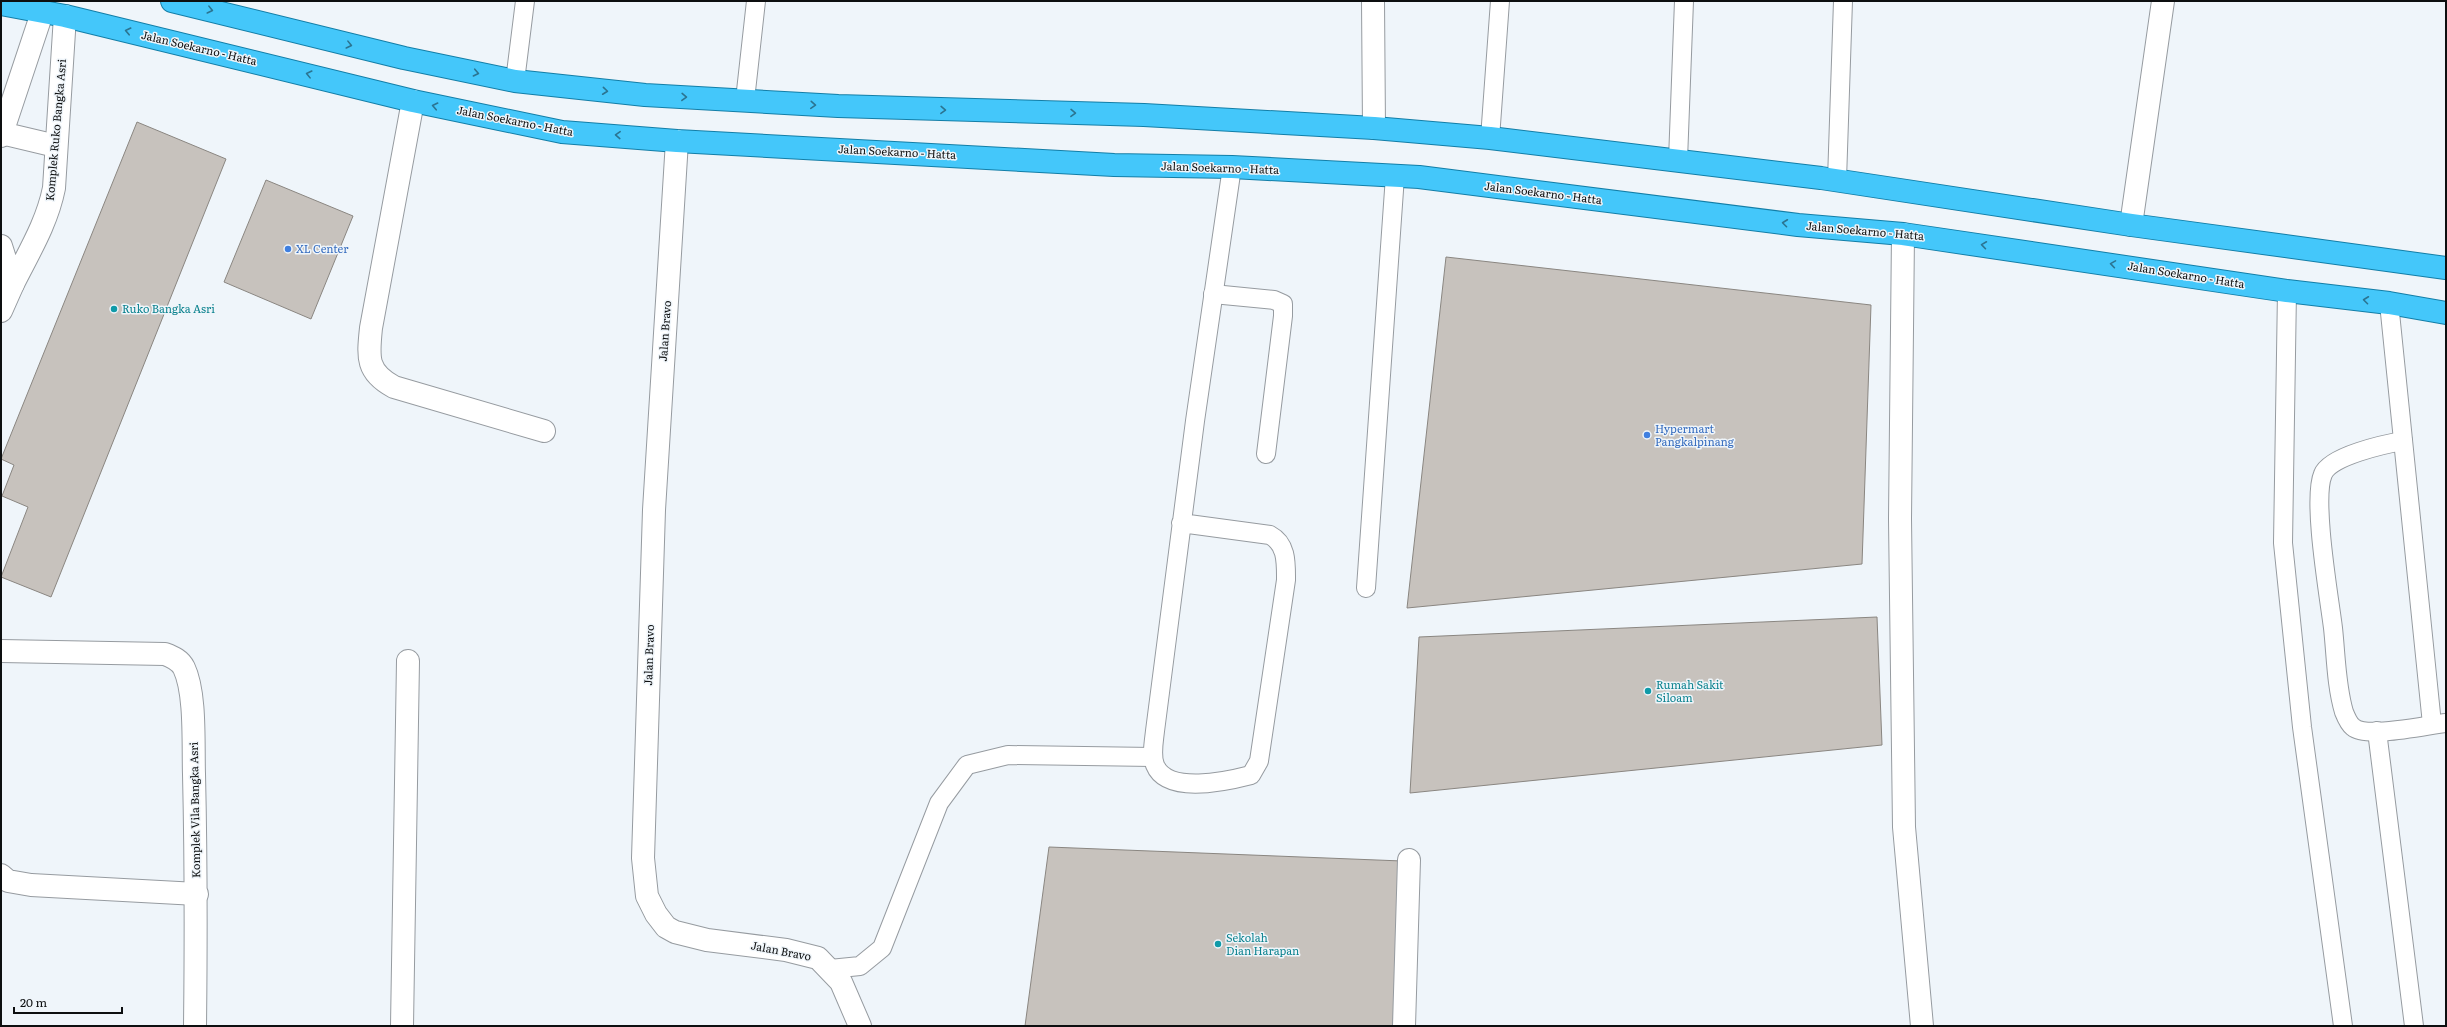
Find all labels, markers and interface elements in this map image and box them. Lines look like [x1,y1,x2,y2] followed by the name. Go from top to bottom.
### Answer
[206,6,213,14] one-way arrow
[140,26,259,68] street label: Jalan Soekarno - Hatta
[125,28,131,36] one-way arrow
[346,40,353,49] one-way arrow
[41,58,69,202] street label: Komplek Ruko Bangka Asri
[473,69,479,77] one-way arrow
[306,70,313,79] one-way arrow
[602,86,608,95] one-way arrow
[681,93,687,101] one-way arrow
[810,100,816,109] one-way arrow
[456,101,575,139] street label: Jalan Soekarno - Hatta
[432,102,438,110] one-way arrow
[940,106,946,114] one-way arrow
[1070,109,1076,117] one-way arrow
[615,131,621,140] one-way arrow
[838,140,957,162] street label: Jalan Soekarno - Hatta
[1161,157,1280,177] street label: Jalan Soekarno - Hatta
[1483,177,1603,207] street label: Jalan Soekarno - Hatta
[1805,217,1925,243] street label: Jalan Soekarno - Hatta
[1782,219,1788,228] one-way arrow
[296,240,349,256] place label: XL Center
[1981,241,1987,250] one-way arrow
[283,244,293,254] marker: XL Center
[2126,257,2246,291] street label: Jalan Soekarno - Hatta
[2110,260,2116,269] one-way arrow
[2363,296,2369,305] one-way arrow
[122,300,215,316] place label: Ruko Bangka Asri
[654,300,674,362] street label: Jalan Bravo
[109,304,119,314] marker: Ruko Bangka Asri
[1655,420,1735,449] place label: Hypermart Pangkalpinang
[1642,430,1652,440] marker: Hypermart Pangkalpinang
[639,624,657,686] street label: Jalan Bravo
[1656,676,1724,705] place label: Rumah Sakit Siloam
[1643,686,1653,696] marker: Rumah Sakit Siloam
[185,741,203,878] street label: Komplek Vila Bangka Asri
[1226,929,1299,958] place label: Sekolah Dian Harapan
[750,936,813,964] street label: Jalan Bravo
[1213,939,1223,949] marker: Sekolah Dian Harapan
[14,989,122,1015] scale bar
[20,993,47,1011] text: 20 m

